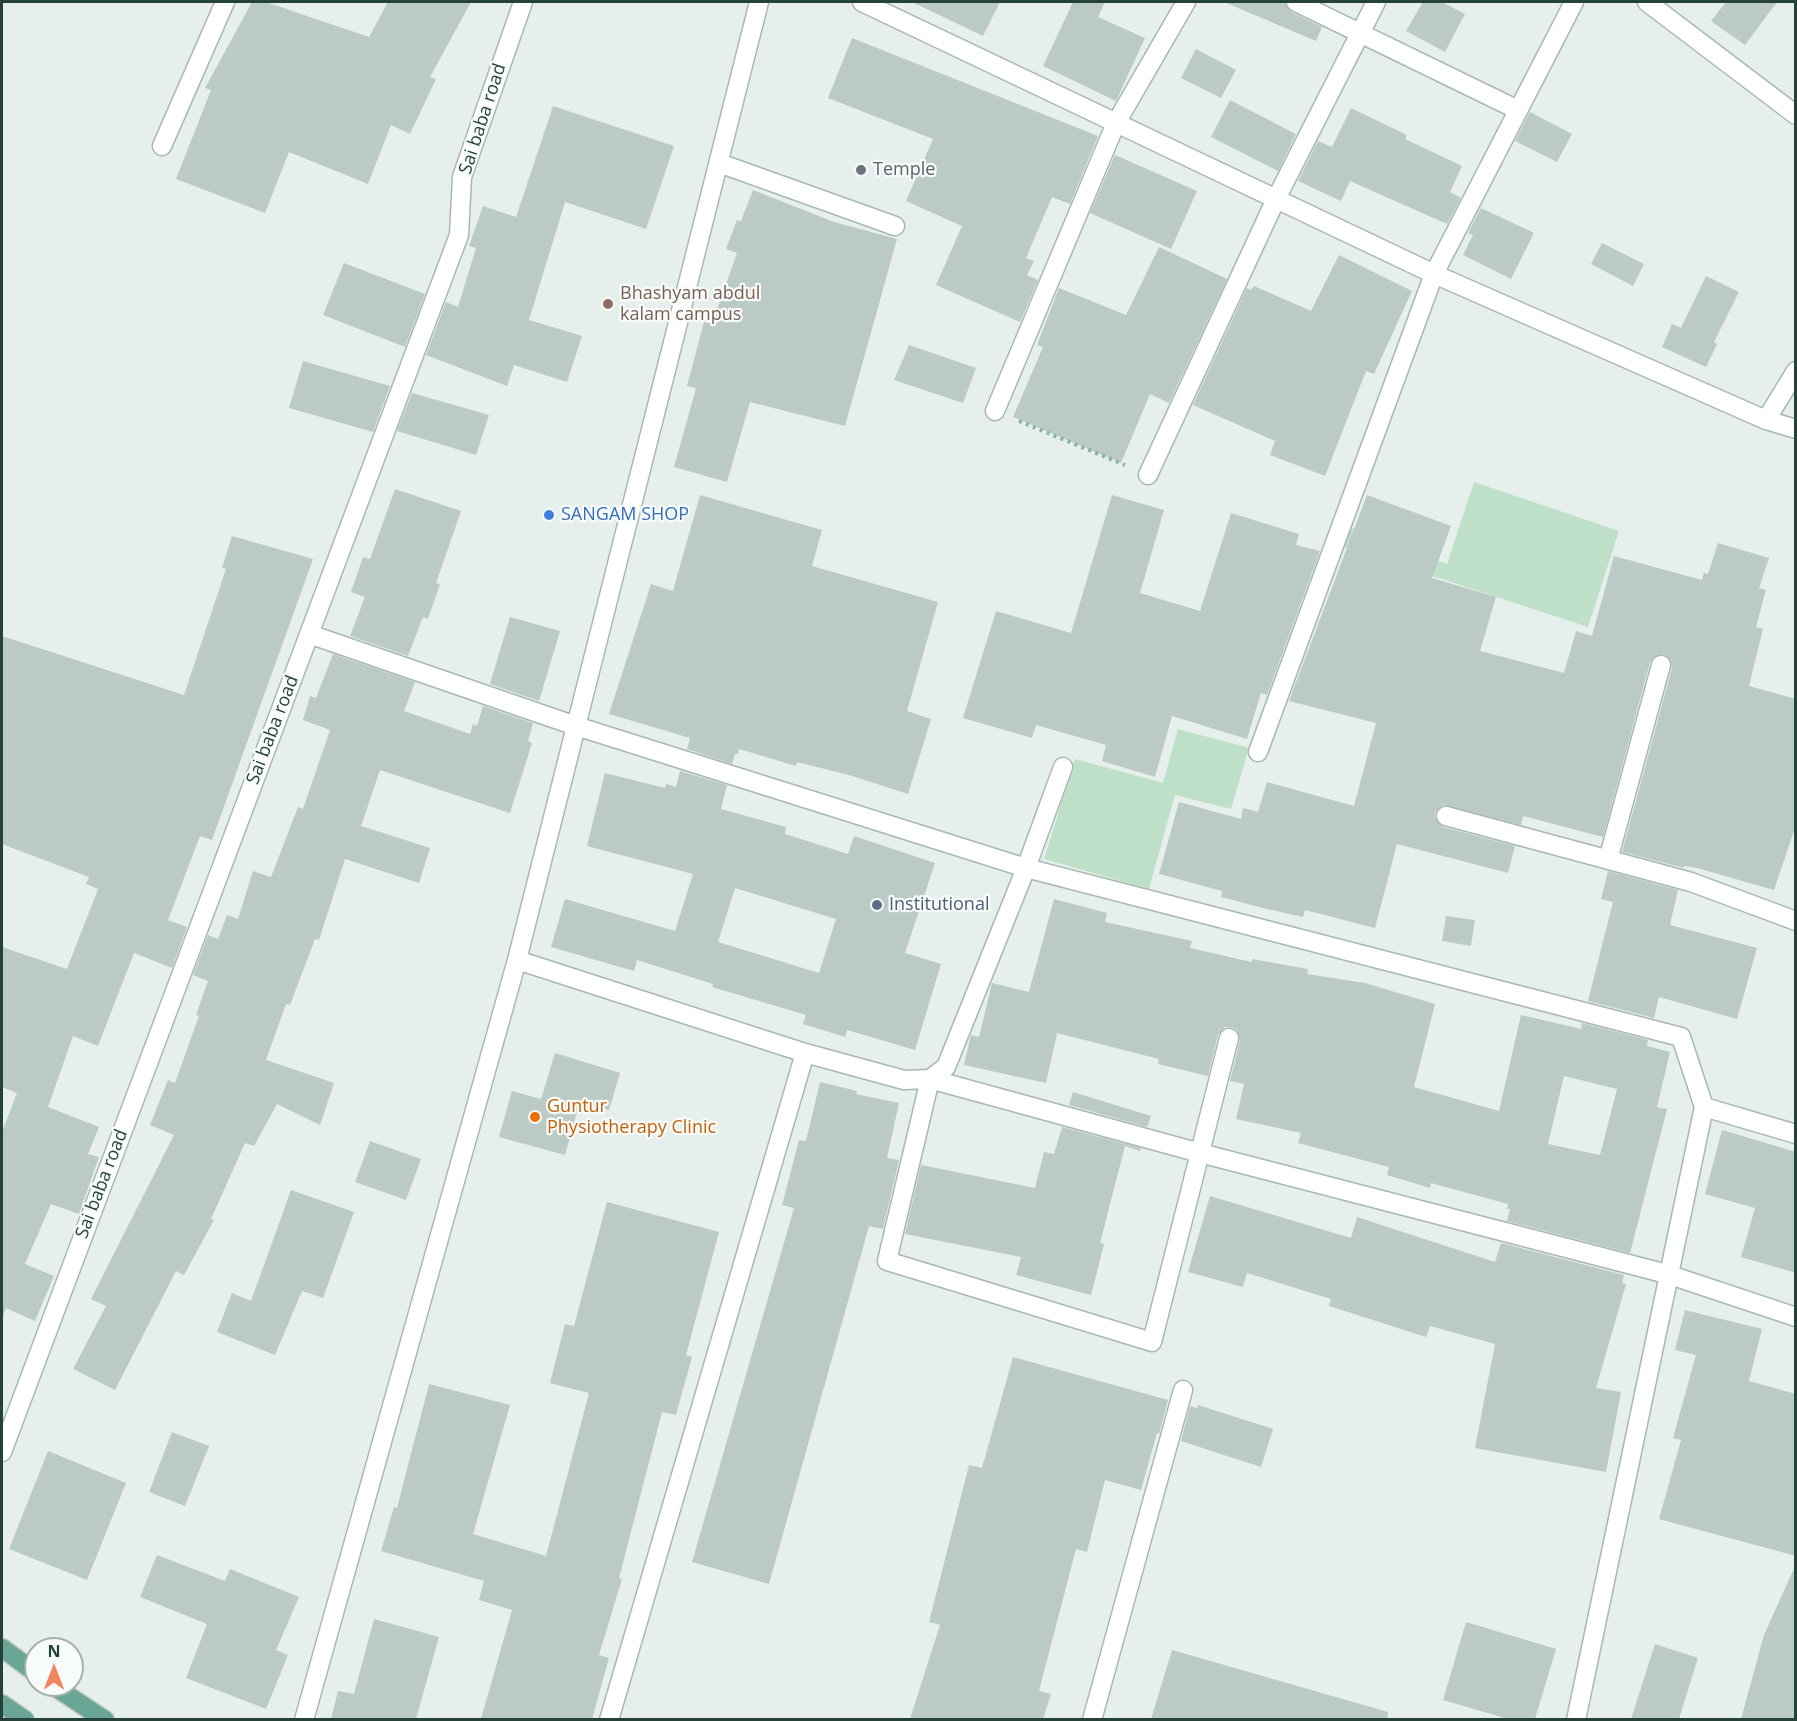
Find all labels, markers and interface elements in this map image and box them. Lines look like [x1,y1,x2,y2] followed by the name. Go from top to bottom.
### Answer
[455,61,511,177] street label: Sai baba road
[873,159,935,181] place label: Temple
[854,163,868,177] marker: Temple
[620,283,760,326] place label: Bhashyam abdul kalam campus
[601,297,615,311] marker: Bhashyam abdul kalam campus
[561,504,689,526] place label: SANGAM SHOP
[542,508,556,522] marker: SANGAM SHOP
[242,672,304,788] street label: Sai baba road
[889,894,989,916] place label: Institutional
[870,898,884,912] marker: Institutional
[547,1096,716,1138] place label: Guntur Physiotherapy Clinic
[528,1110,542,1124] marker: Guntur Physiotherapy Clinic
[71,1126,133,1242] street label: Sai baba road
[24,1637,84,1697] north arrow
[47,1640,61,1662] text: N

